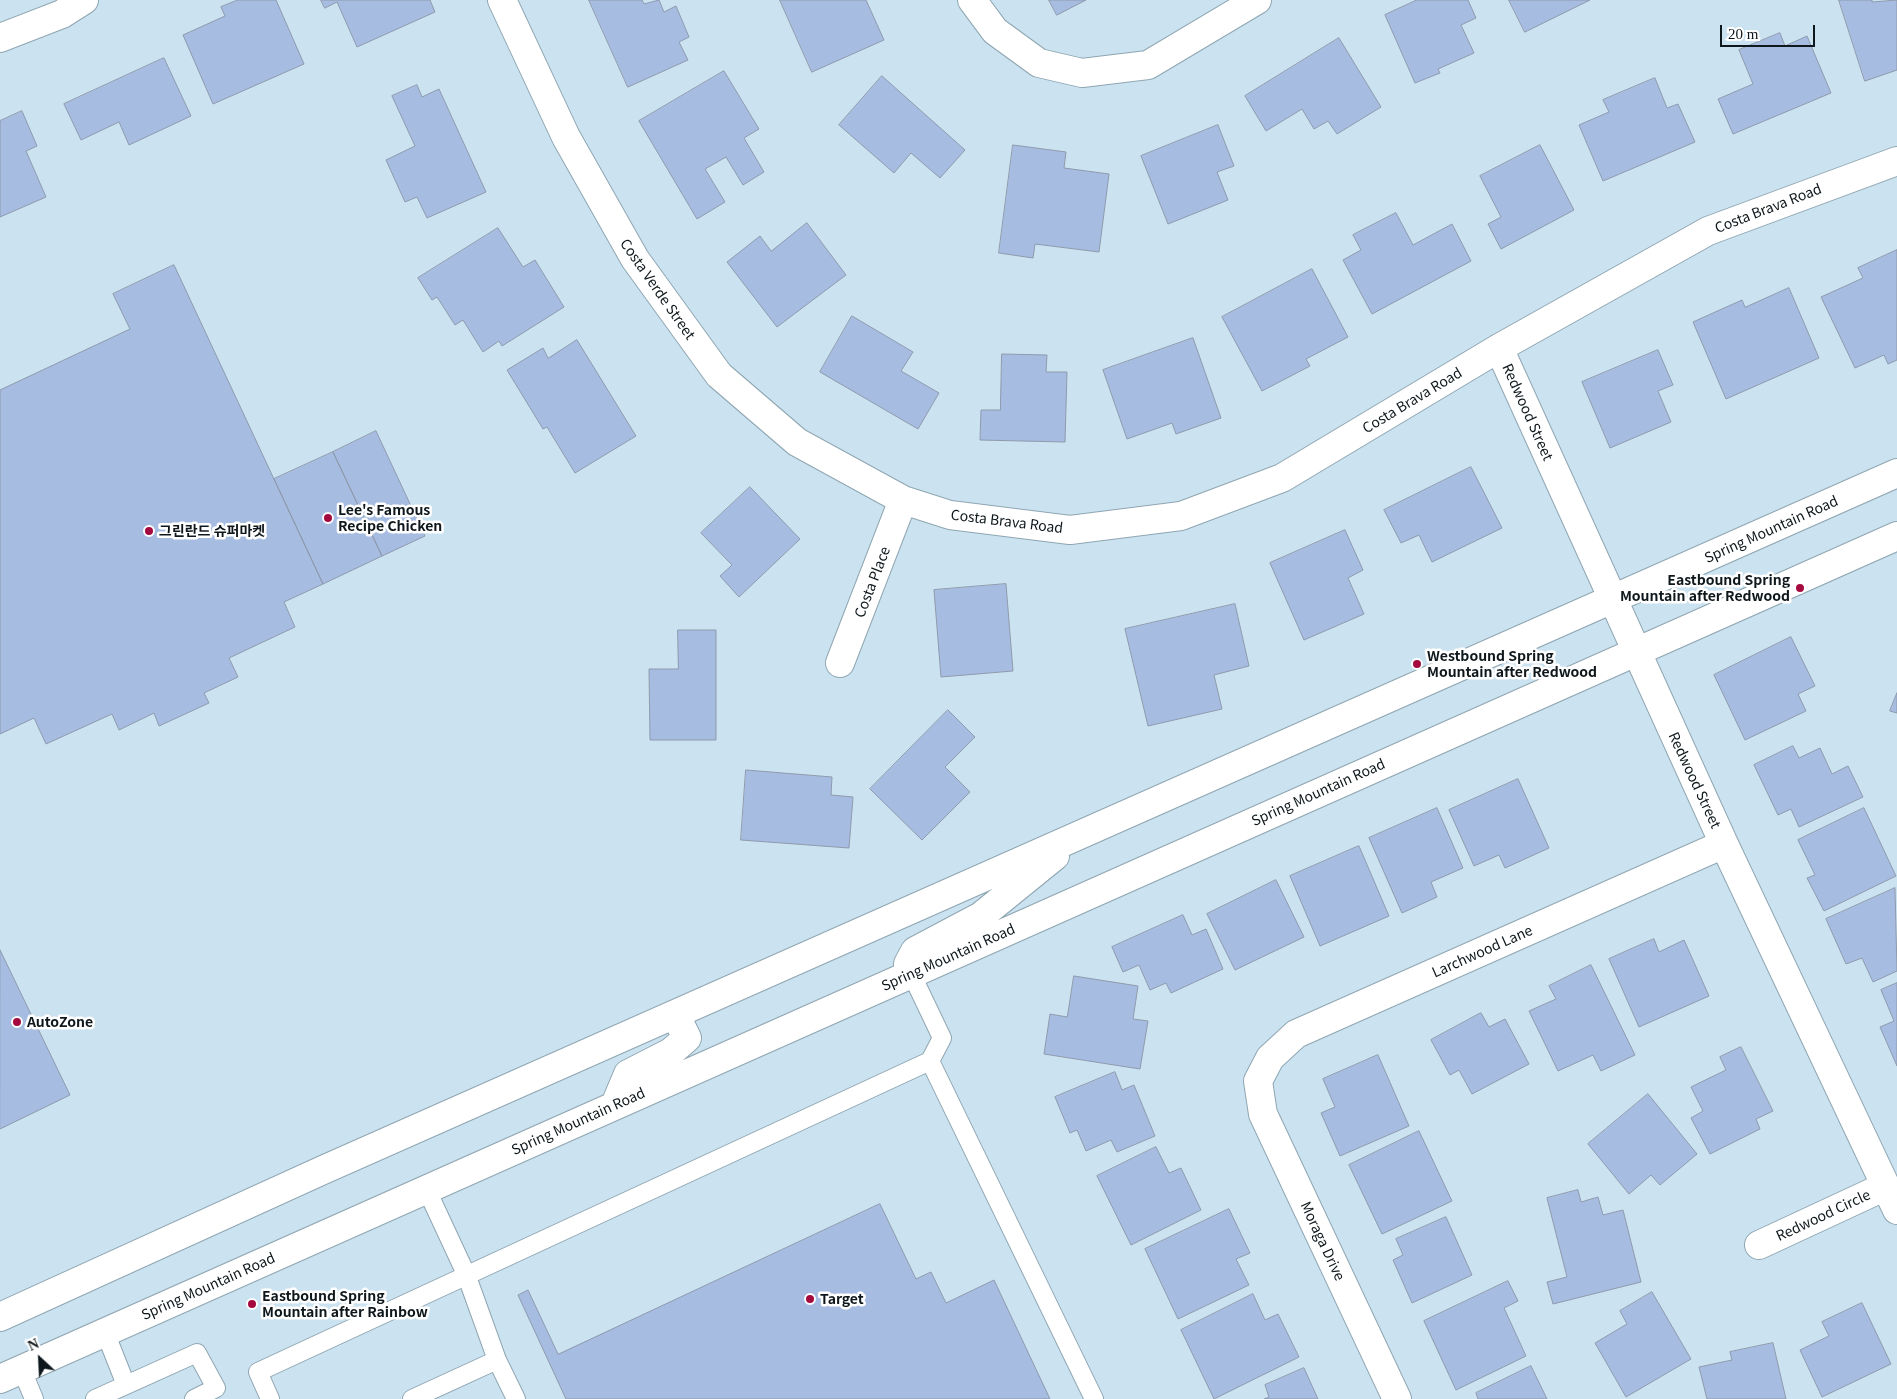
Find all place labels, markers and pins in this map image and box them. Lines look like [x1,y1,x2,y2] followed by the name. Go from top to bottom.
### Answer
[338,502,442,534] place label: Lee's Famous Recipe Chicken
[322,512,334,524] marker: Lee's Famous Recipe Chicken
[159,523,265,539] place label: 그린란드 슈퍼마켓
[143,525,155,537] marker: 그린란드 슈퍼마켓
[1620,572,1790,604] place label: Eastbound Spring Mountain after Redwood
[1794,582,1806,594] marker: Eastbound Spring Mountain after Redwood
[1427,648,1597,680] place label: Westbound Spring Mountain after Redwood
[1411,658,1423,670] marker: Westbound Spring Mountain after Redwood
[27,1014,93,1030] place label: AutoZone
[11,1016,23,1028] marker: AutoZone
[262,1288,428,1320] place label: Eastbound Spring Mountain after Rainbow
[820,1291,864,1307] place label: Target
[804,1293,816,1305] marker: Target
[246,1298,258,1310] marker: Eastbound Spring Mountain after Rainbow

